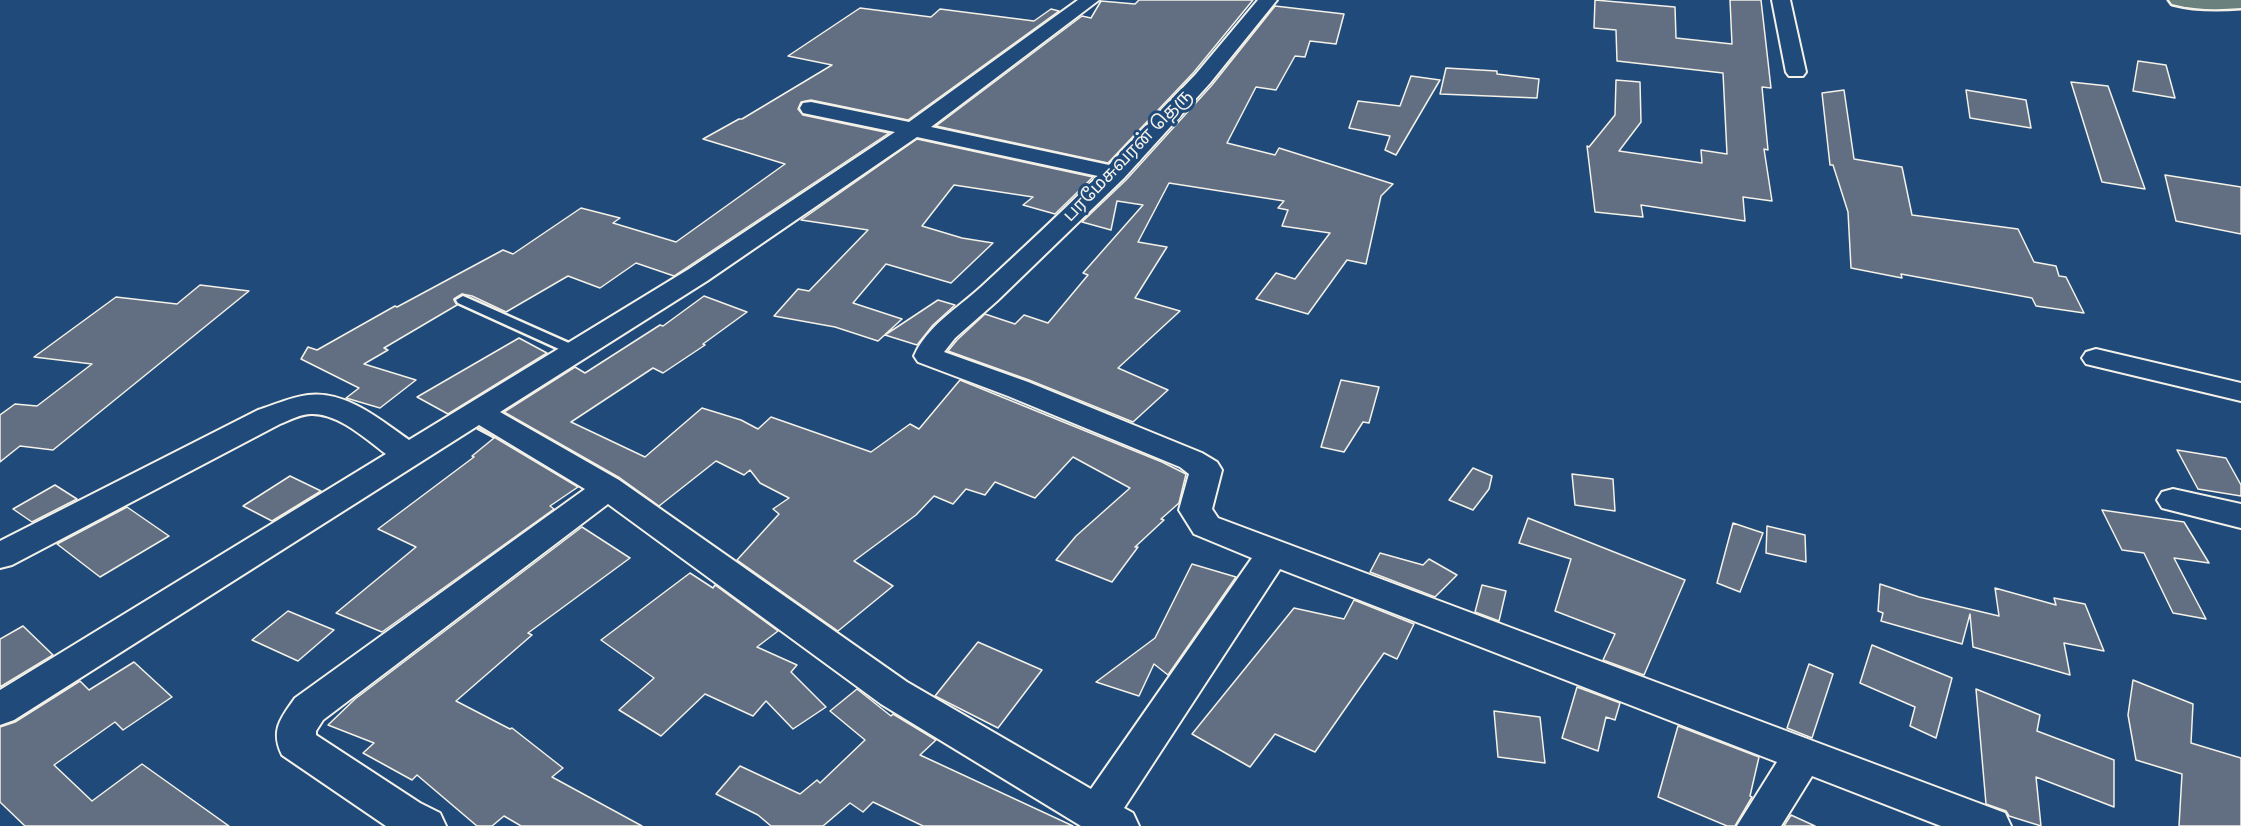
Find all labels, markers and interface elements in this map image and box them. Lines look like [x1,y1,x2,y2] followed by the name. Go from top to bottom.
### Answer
[1059,85,1197,227] street label: பரமேசுவரன் தெரு

